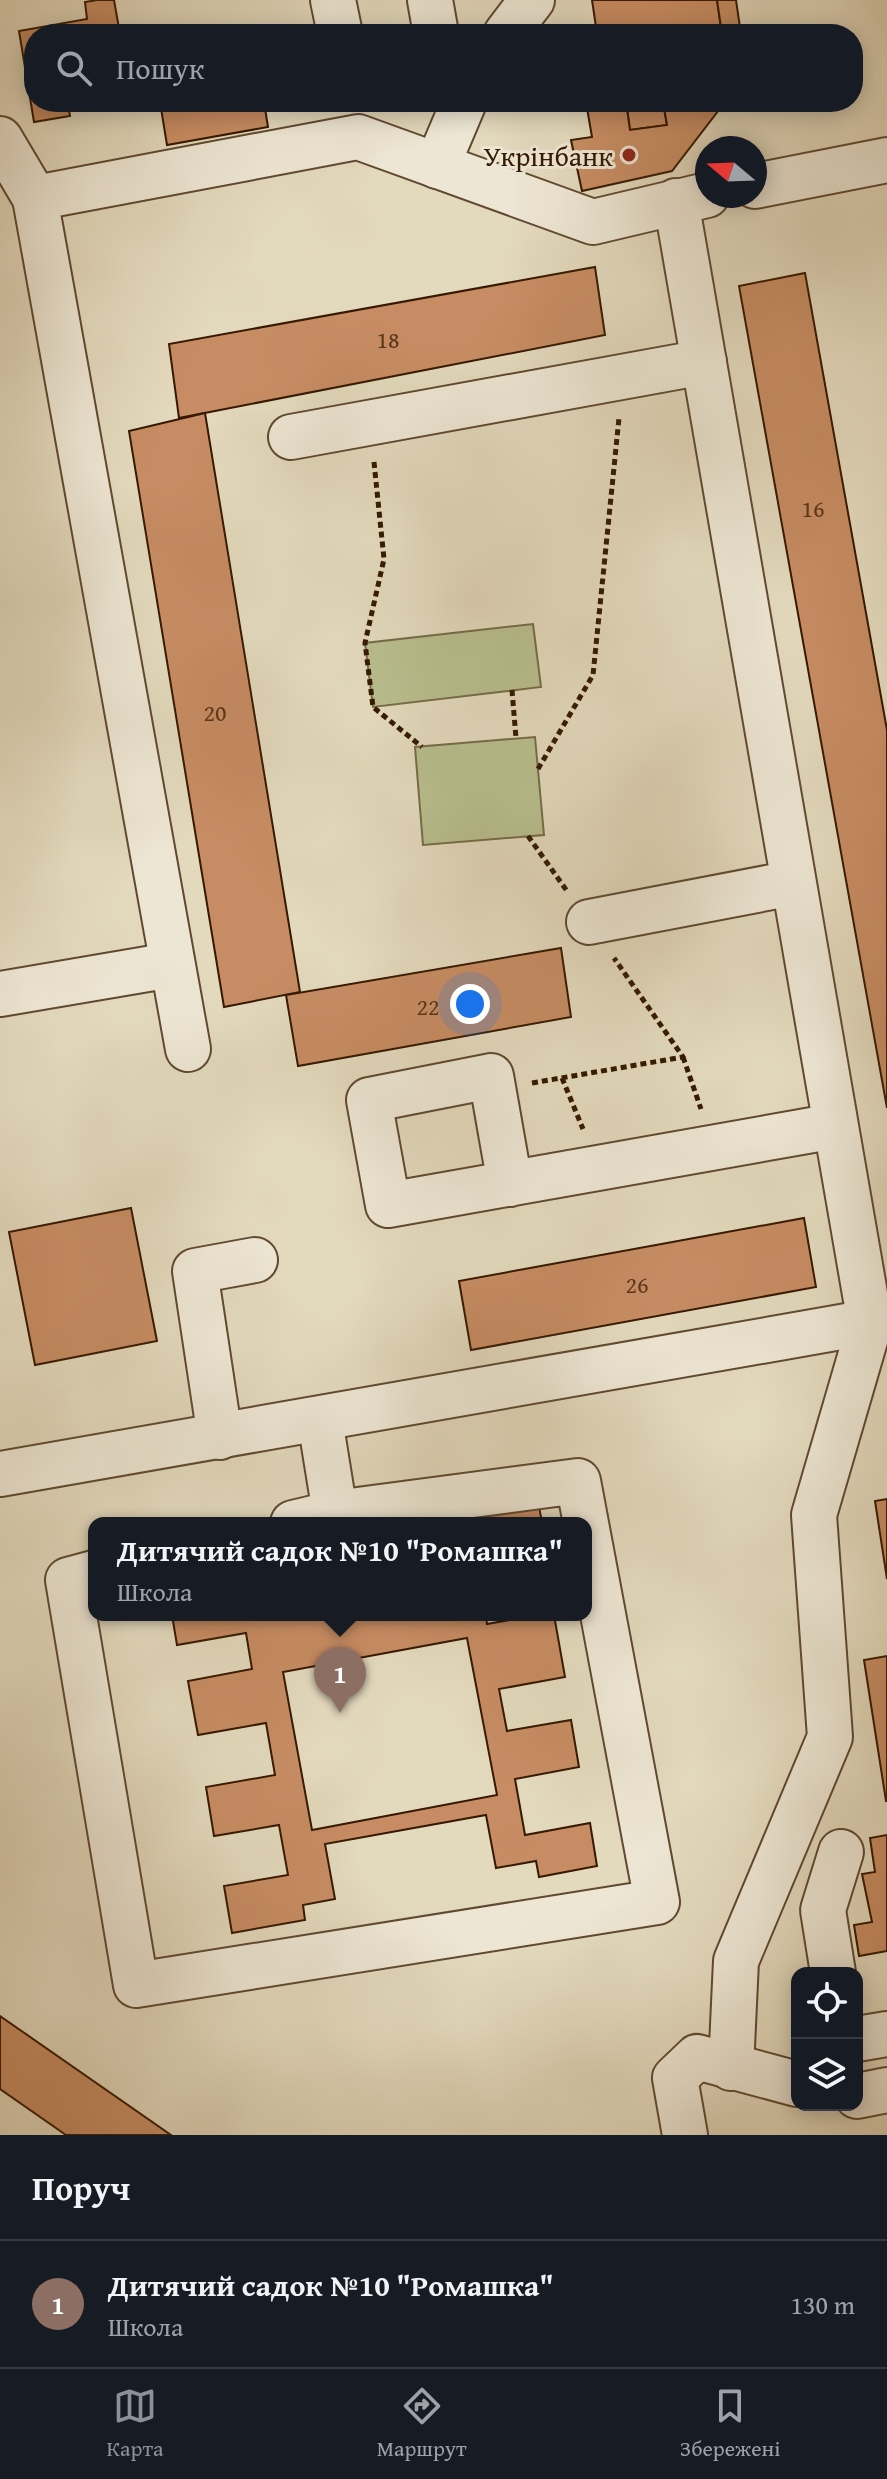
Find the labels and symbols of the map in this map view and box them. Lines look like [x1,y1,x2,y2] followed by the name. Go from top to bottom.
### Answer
[484,135,613,176] place label: Укрінбанк
[695,136,767,208] north arrow
[620,146,638,164] marker: Укрінбанк
[376,322,400,357] house number: 18
[801,491,825,526] house number: 16
[203,695,227,730] house number: 20
[450,984,490,1024] your location
[416,989,440,1024] house number: 22
[625,1267,649,1302] house number: 26
[314,1647,366,1713] pin: 1

